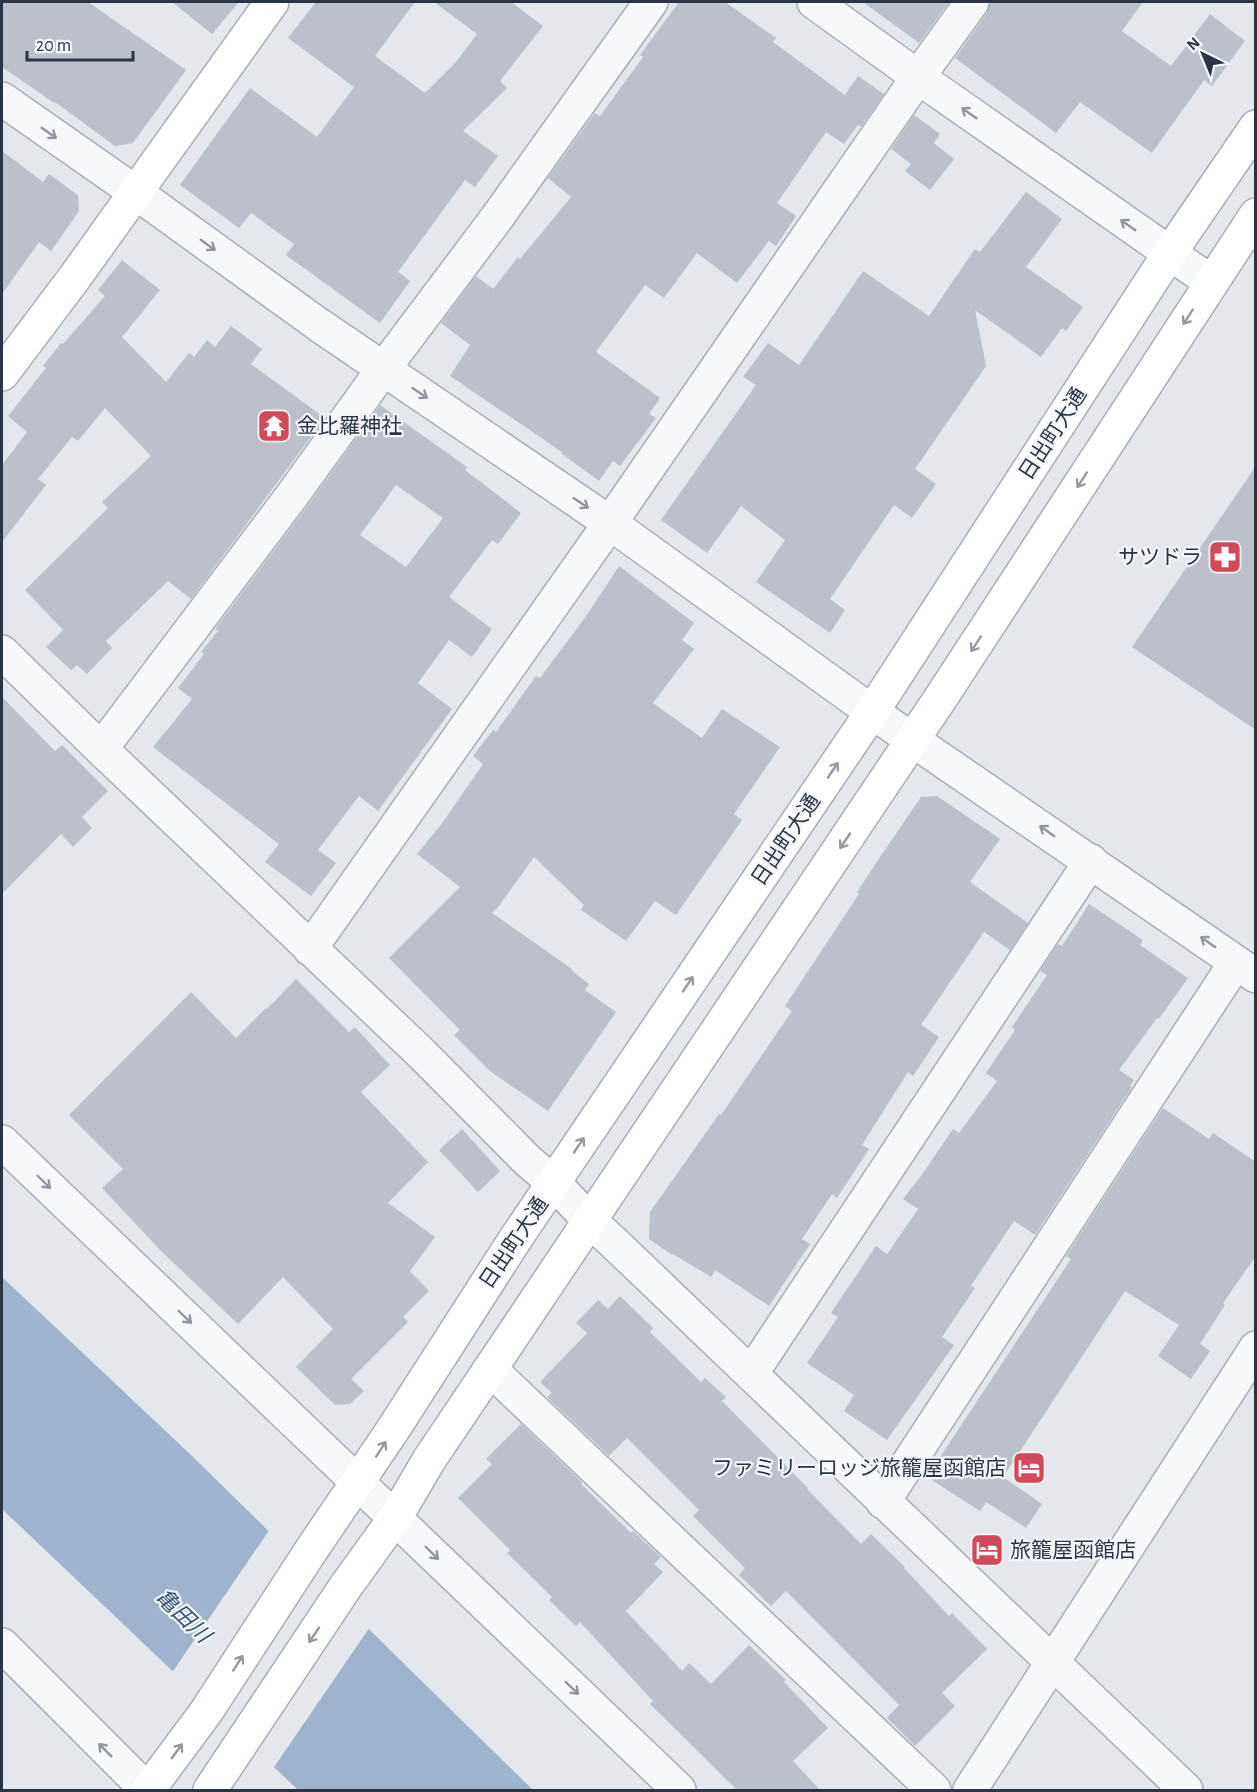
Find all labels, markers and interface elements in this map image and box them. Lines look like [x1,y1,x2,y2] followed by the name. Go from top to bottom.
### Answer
[27,24,134,62] scale bar
[1173,24,1233,84] north arrow
[1184,34,1203,53] text: N
[36,37,71,55] text: 20 m
[961,107,977,119] one-way arrow
[41,127,57,139] one-way arrow
[1121,219,1137,231] one-way arrow
[200,239,216,252] one-way arrow
[1182,308,1194,325] one-way arrow
[1015,384,1090,484] street label: 日出町大通
[411,387,428,399] one-way arrow
[256,408,292,444] temple icon: 金比羅神社
[297,415,402,437] place label: 金比羅神社
[1075,471,1087,488] one-way arrow
[573,497,589,509] one-way arrow
[1207,539,1243,575] pharmacy icon: サツドラ
[1118,547,1202,568] place label: サツドラ
[969,635,982,652] one-way arrow
[827,762,839,779] one-way arrow
[747,790,824,889] street label: 日出町大通
[1040,825,1056,837] one-way arrow
[838,832,850,849] one-way arrow
[1200,936,1216,948] one-way arrow
[682,976,694,992] one-way arrow
[573,1137,585,1154] one-way arrow
[36,1175,51,1189] one-way arrow
[475,1193,552,1292] street label: 日出町大通
[177,1309,192,1324] one-way arrow
[375,1441,387,1458] one-way arrow
[1011,1450,1047,1486] hotel icon: ファミリーロッジ旅籠屋函館店
[712,1457,1006,1479] place label: ファミリーロッジ旅籠屋函館店
[969,1532,1005,1568] hotel icon: 旅籠屋函館店
[1010,1539,1136,1561] place label: 旅籠屋函館店
[424,1546,439,1561] one-way arrow
[152,1584,217,1648] water label: 亀田川
[307,1626,320,1643] one-way arrow
[232,1655,244,1672] one-way arrow
[565,1681,580,1696] one-way arrow
[98,1742,113,1757] one-way arrow
[171,1744,183,1760] one-way arrow

